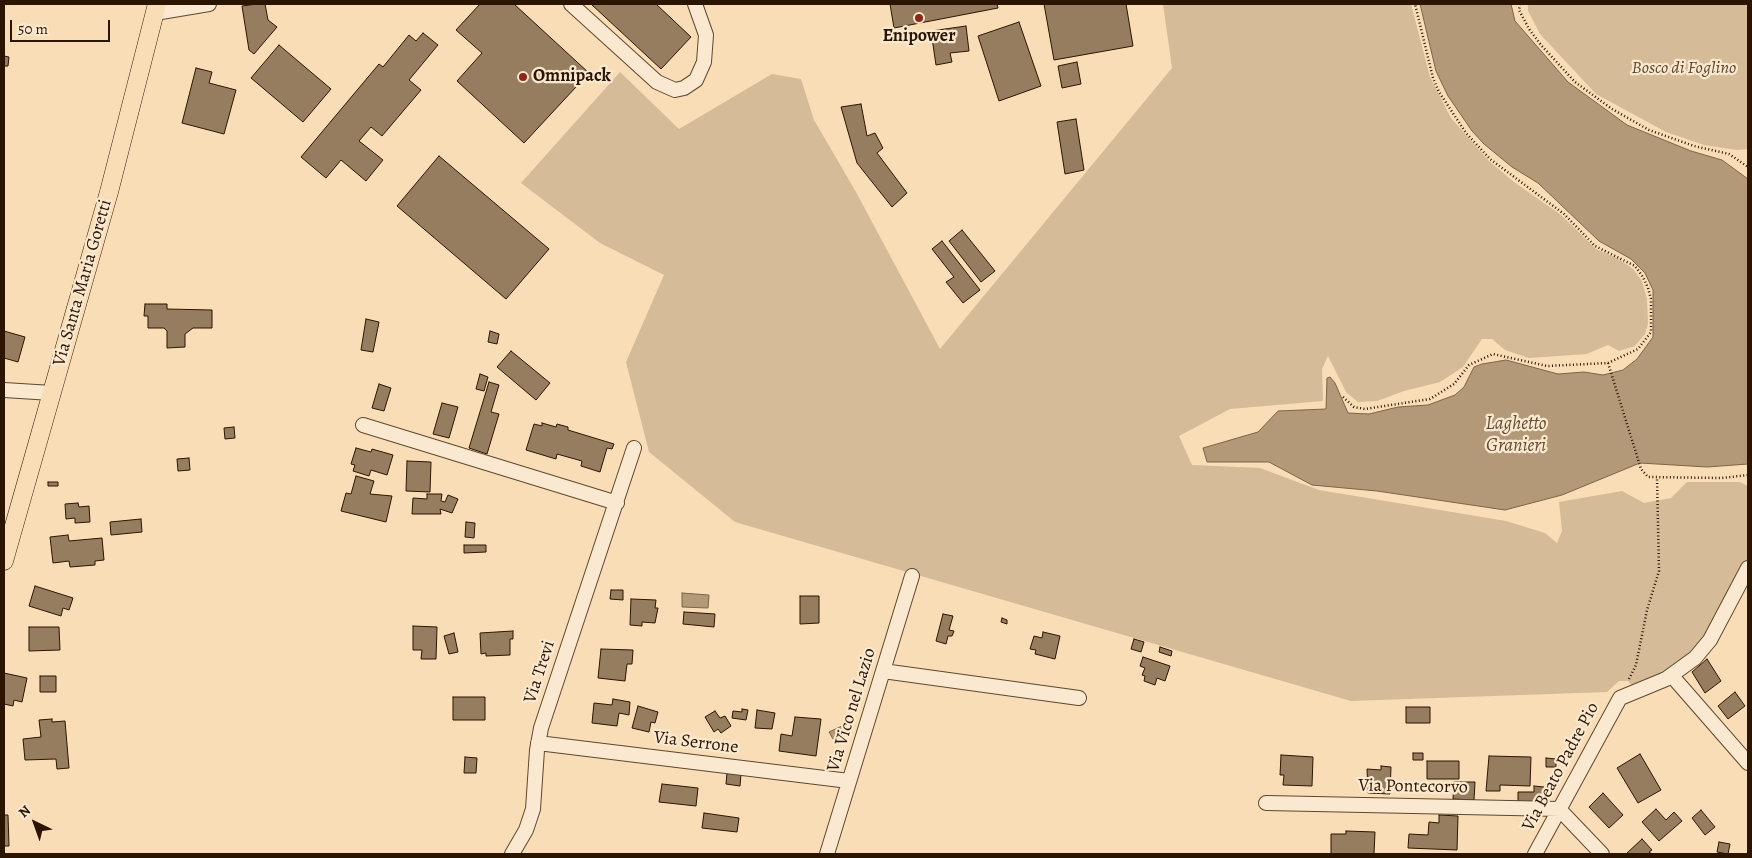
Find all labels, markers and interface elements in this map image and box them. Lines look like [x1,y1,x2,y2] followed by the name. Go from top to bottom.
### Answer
[12,10,112,42] scale bar
[913,12,925,24] marker: Enipower
[18,19,48,39] text: 50 m
[882,26,956,48] place label: Enipower
[1632,58,1736,80] park label: Bosco di Foglino
[533,66,611,88] place label: Omnipack
[517,71,529,83] marker: Omnipack
[49,197,117,369] street label: Via Santa Maria Goretti
[1486,413,1546,457] water label: Laghetto Granieri
[520,638,560,706] street label: Via Trevi
[823,646,881,774] street label: Via Vico nel Lazio
[1518,699,1604,835] street label: Via Beato Padre Pio
[652,727,740,759] street label: Via Serrone
[1358,775,1468,799] street label: Via Pontecorvo
[10,798,60,848] north arrow
[14,801,35,822] text: N

